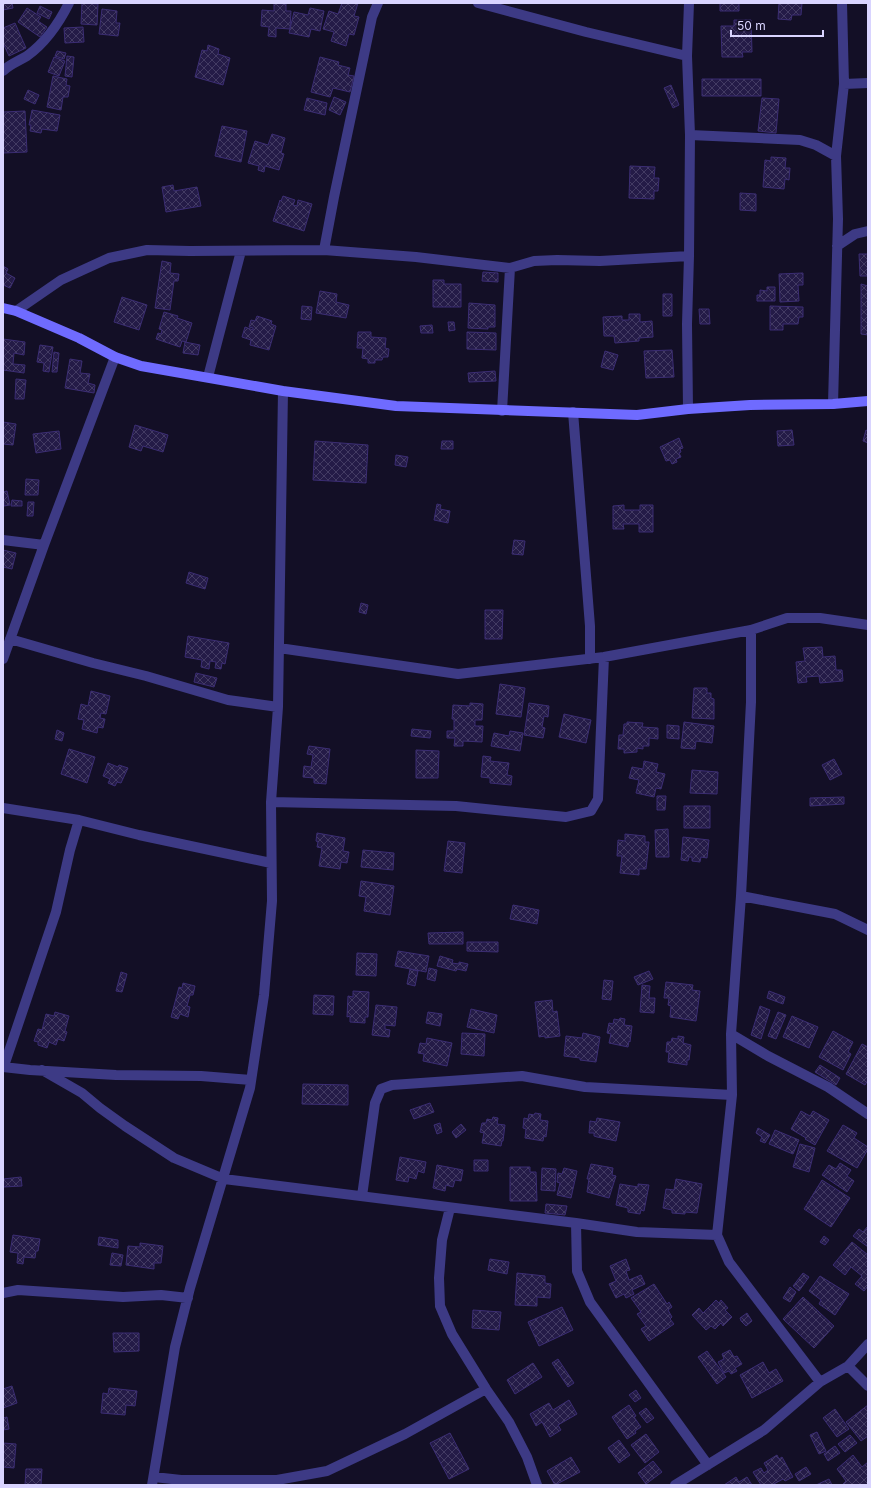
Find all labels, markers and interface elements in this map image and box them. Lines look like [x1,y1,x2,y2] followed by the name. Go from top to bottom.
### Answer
[731,12,823,38] scale bar
[737,18,766,33] text: 50 m

